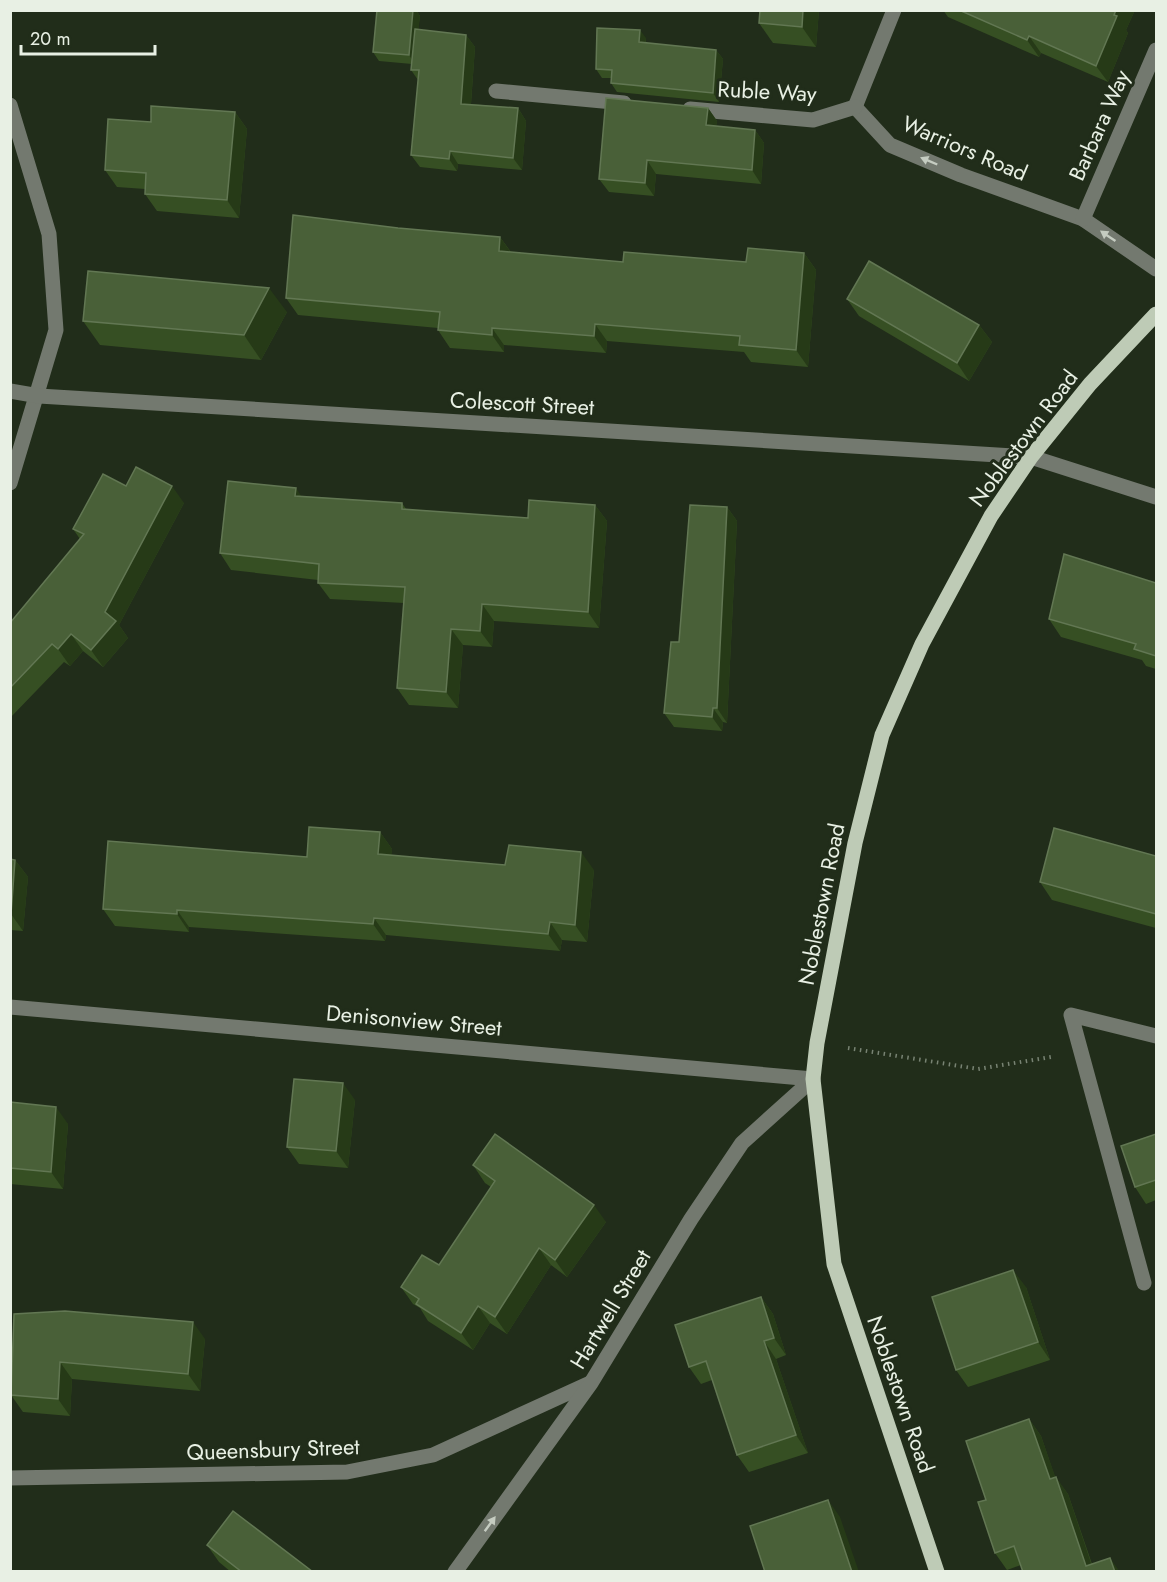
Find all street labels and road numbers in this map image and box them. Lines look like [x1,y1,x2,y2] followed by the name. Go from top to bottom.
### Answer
[1060,64,1138,185] street label: Barbara Way
[717,72,818,110] street label: Ruble Way
[897,107,1033,189] street label: Warriors Road
[961,363,1085,513] street label: Noblestown Road
[449,383,596,423] street label: Colescott Street
[790,820,852,988] street label: Noblestown Road
[325,996,504,1044] street label: Denisonview Street
[562,1243,659,1375] street label: Hartwell Street
[859,1311,943,1477] street label: Noblestown Road
[186,1430,361,1468] street label: Queensbury Street

